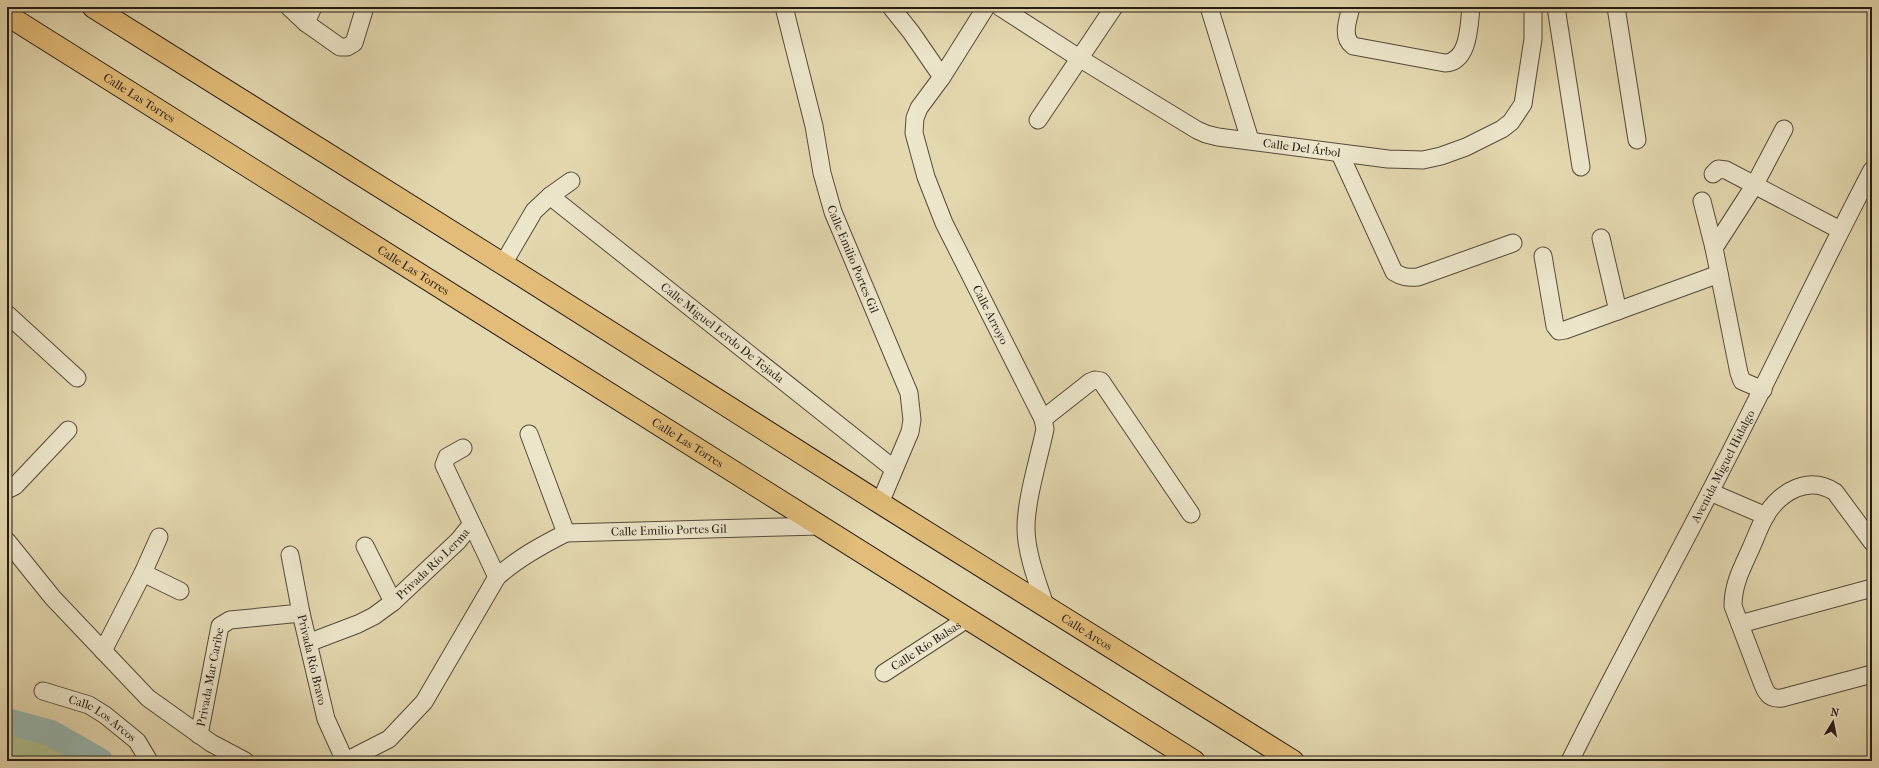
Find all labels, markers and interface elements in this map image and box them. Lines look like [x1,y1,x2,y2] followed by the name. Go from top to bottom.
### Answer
[101,70,178,126] street label: Calle Las Torres
[1262,136,1342,160] street label: Calle Del Árbol
[824,204,882,316] street label: Calle Emilio Portes Gil
[375,243,452,298] street label: Calle Las Torres
[658,280,787,386] street label: Calle Miguel Lerdo De Tejada
[970,283,1011,347] street label: Calle Arroyo
[1688,408,1758,526] street label: Avenida Miguel Hidalgo
[649,415,727,471] street label: Calle Las Torres
[611,522,728,539] street label: Calle Emilio Portes Gil
[393,525,473,602] street label: Privada Río Lerma
[1059,611,1115,654] street label: Calle Arcos
[295,613,329,706] street label: Privada Río Bravo
[888,618,964,674] street label: Calle Río Balsas
[194,626,227,728] street label: Privada Mar Caribe
[67,692,139,745] street label: Calle Los Arcos
[1813,702,1853,742] north arrow
[1829,706,1841,720] text: N

